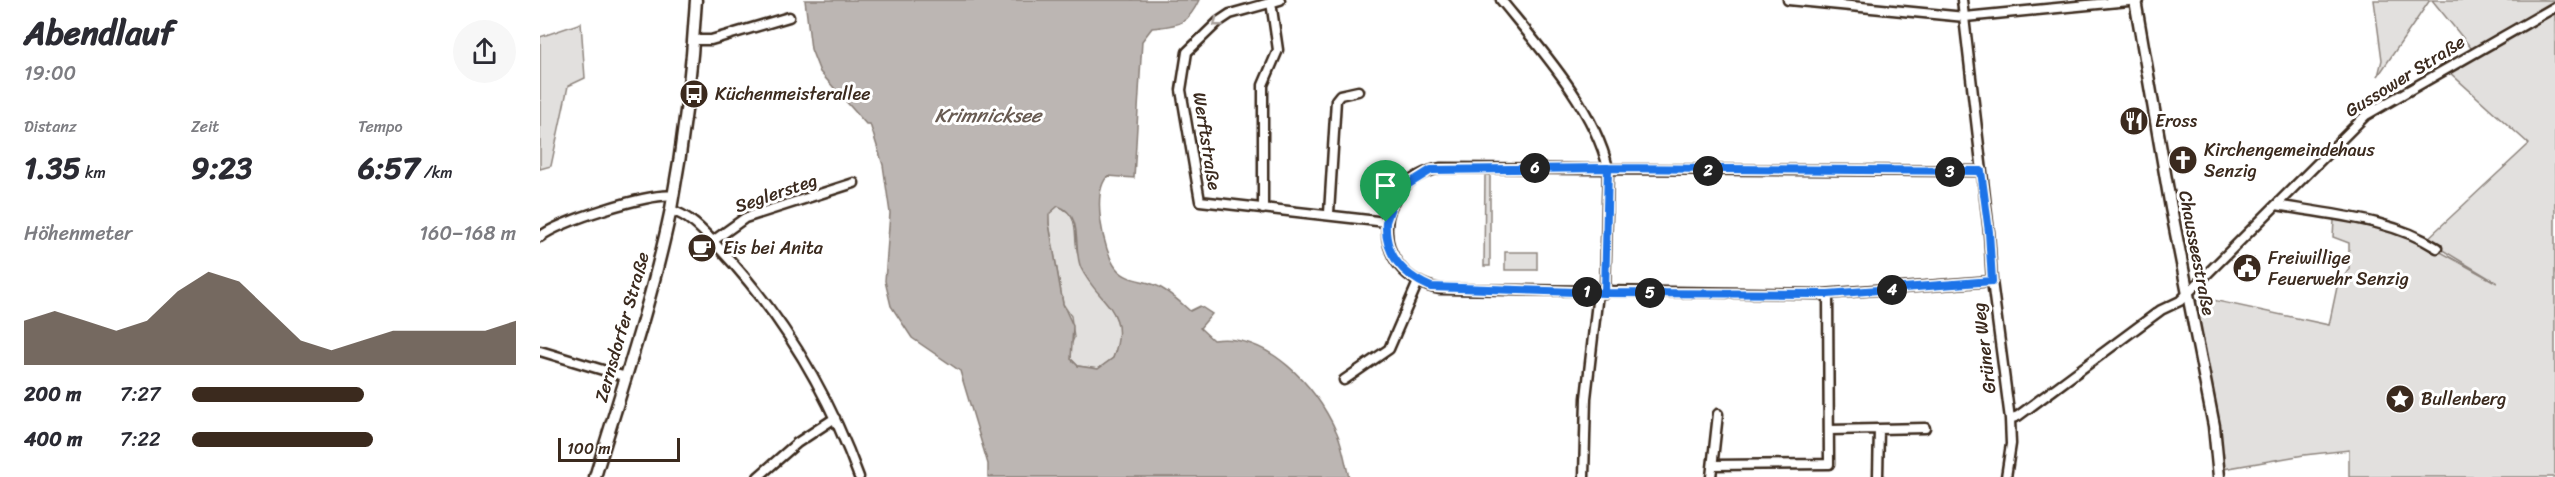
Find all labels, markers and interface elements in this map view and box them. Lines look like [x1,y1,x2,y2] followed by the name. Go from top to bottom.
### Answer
[24,4,174,62] text: Abendlauf
[1213,16,1224,27] one-way arrow
[453,20,516,83] button: share
[2338,26,2472,126] street label: Gussower Straße
[24,56,76,91] text: 19:00
[678,78,710,110] bus stop icon: Küchenmeisterallee
[715,78,870,110] place label: Küchenmeisterallee
[1183,90,1231,193] street label: Werftstraße
[935,98,1043,133] water label: Krimnicksee
[2118,105,2150,137] restaurant icon: Eross
[2155,105,2198,137] place label: Eross
[24,112,77,141] text: Distanz
[191,112,219,141] text: Zeit
[358,112,403,141] text: Tempo
[2204,134,2375,187] place label: Kirchengemeindehaus Senzig
[24,141,81,195] text: 1.35
[191,141,252,195] text: 9:23
[358,141,420,195] text: 6:57
[2167,144,2199,176] church icon: Kirchengemeindehaus Senzig
[1520,153,1550,183] pin: 6
[1530,153,1540,182] text: 6
[1693,156,1723,186] pin: 2
[1703,156,1713,185] text: 2
[1935,157,1965,187] pin: 3
[1946,157,1954,186] text: 3
[81,158,106,187] text: km
[420,158,452,187] text: /km
[1360,160,1411,222] pin
[730,164,822,222] street label: Seglersteg
[1369,169,1402,202] icon: arrive
[2169,188,2225,319] street label: Chausseestraße
[24,216,132,251] text: Höhenmeter
[420,216,516,251] text: 160–168 m
[686,232,718,264] cafe icon: Eis bei Anita
[723,232,824,264] place label: Eis bei Anita
[2268,242,2409,295] place label: Freiwillige Feuerwehr Senzig
[585,248,659,406] street label: Zernsdorfer Straße
[2231,252,2263,284] public building icon: Freiwillige Feuerwehr Senzig
[1877,275,1907,305] pin: 4
[1887,275,1897,304] text: 4
[1572,277,1602,307] pin: 1
[1584,277,1590,306] text: 1
[1635,278,1665,308] pin: 5
[1645,278,1655,307] text: 5
[1963,301,2005,395] street label: Grüner Weg
[24,377,81,412] text: 200 m
[120,377,160,412] text: 7:27
[2384,383,2416,415] place icon: Bullenberg
[2421,383,2506,415] place label: Bullenberg
[24,422,82,457] text: 400 m
[120,422,161,457] text: 7:22
[567,434,611,463] text: 100 m
[558,435,680,462] scale bar

